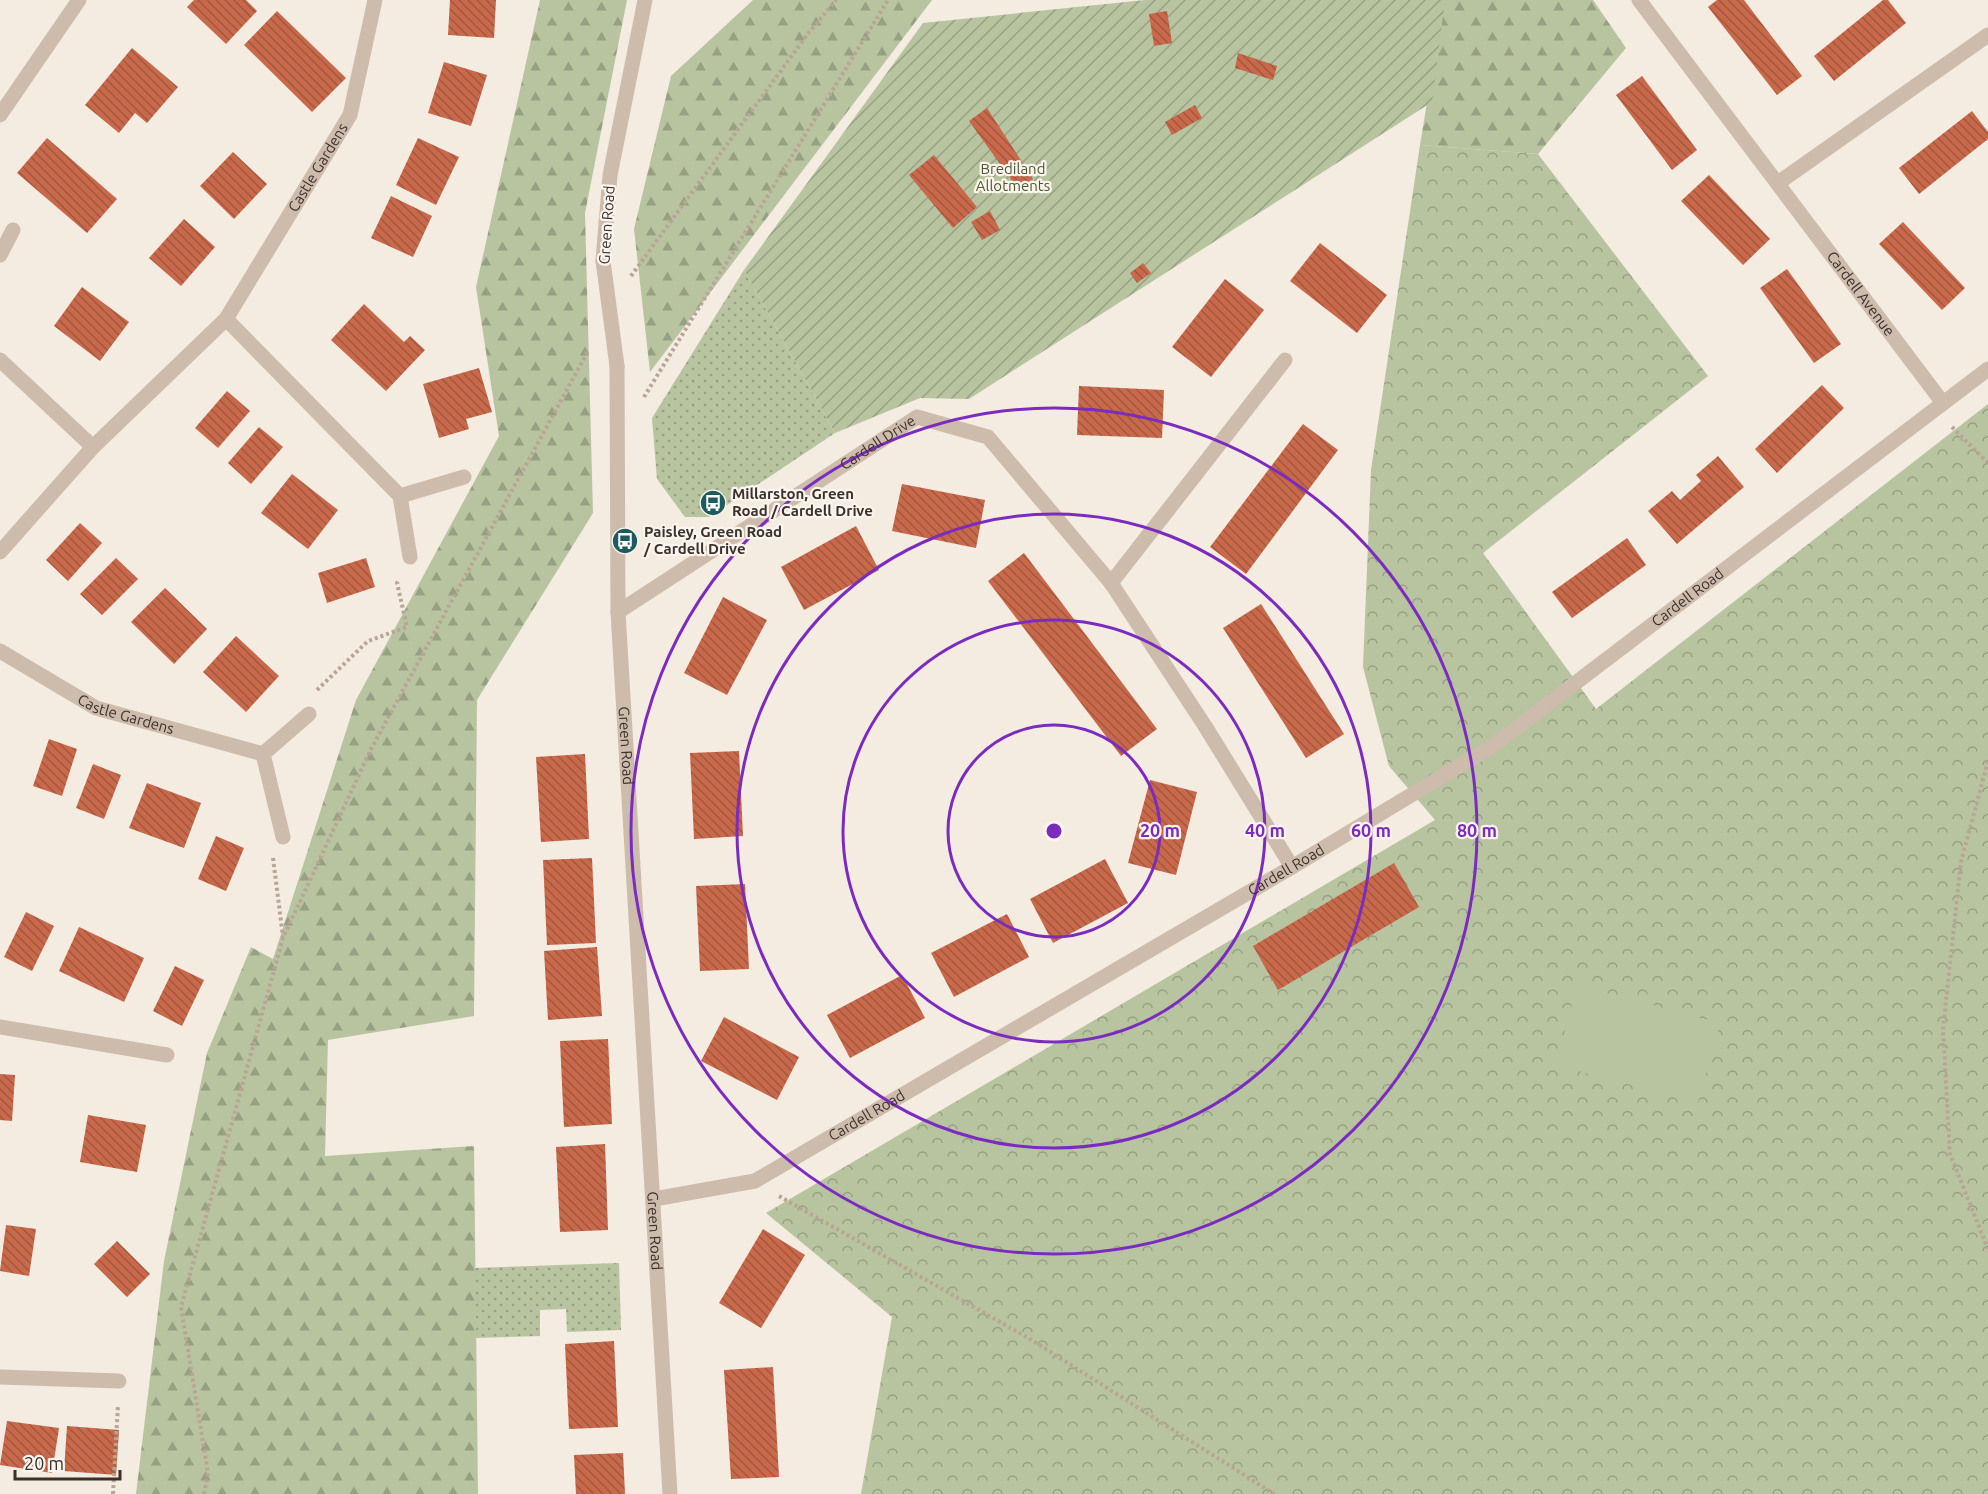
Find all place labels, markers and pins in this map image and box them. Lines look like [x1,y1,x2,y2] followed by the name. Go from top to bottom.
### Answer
[732,485,873,519] place label: Millarston, Green Road / Cardell Drive
[698,488,728,518] bus stop icon: Millarston, Green Road / Cardell Drive
[643,523,782,557] place label: Paisley, Green Road / Cardell Drive
[610,526,640,556] bus stop icon: Paisley, Green Road / Cardell Drive
[1044,821,1064,841] centre of rings

